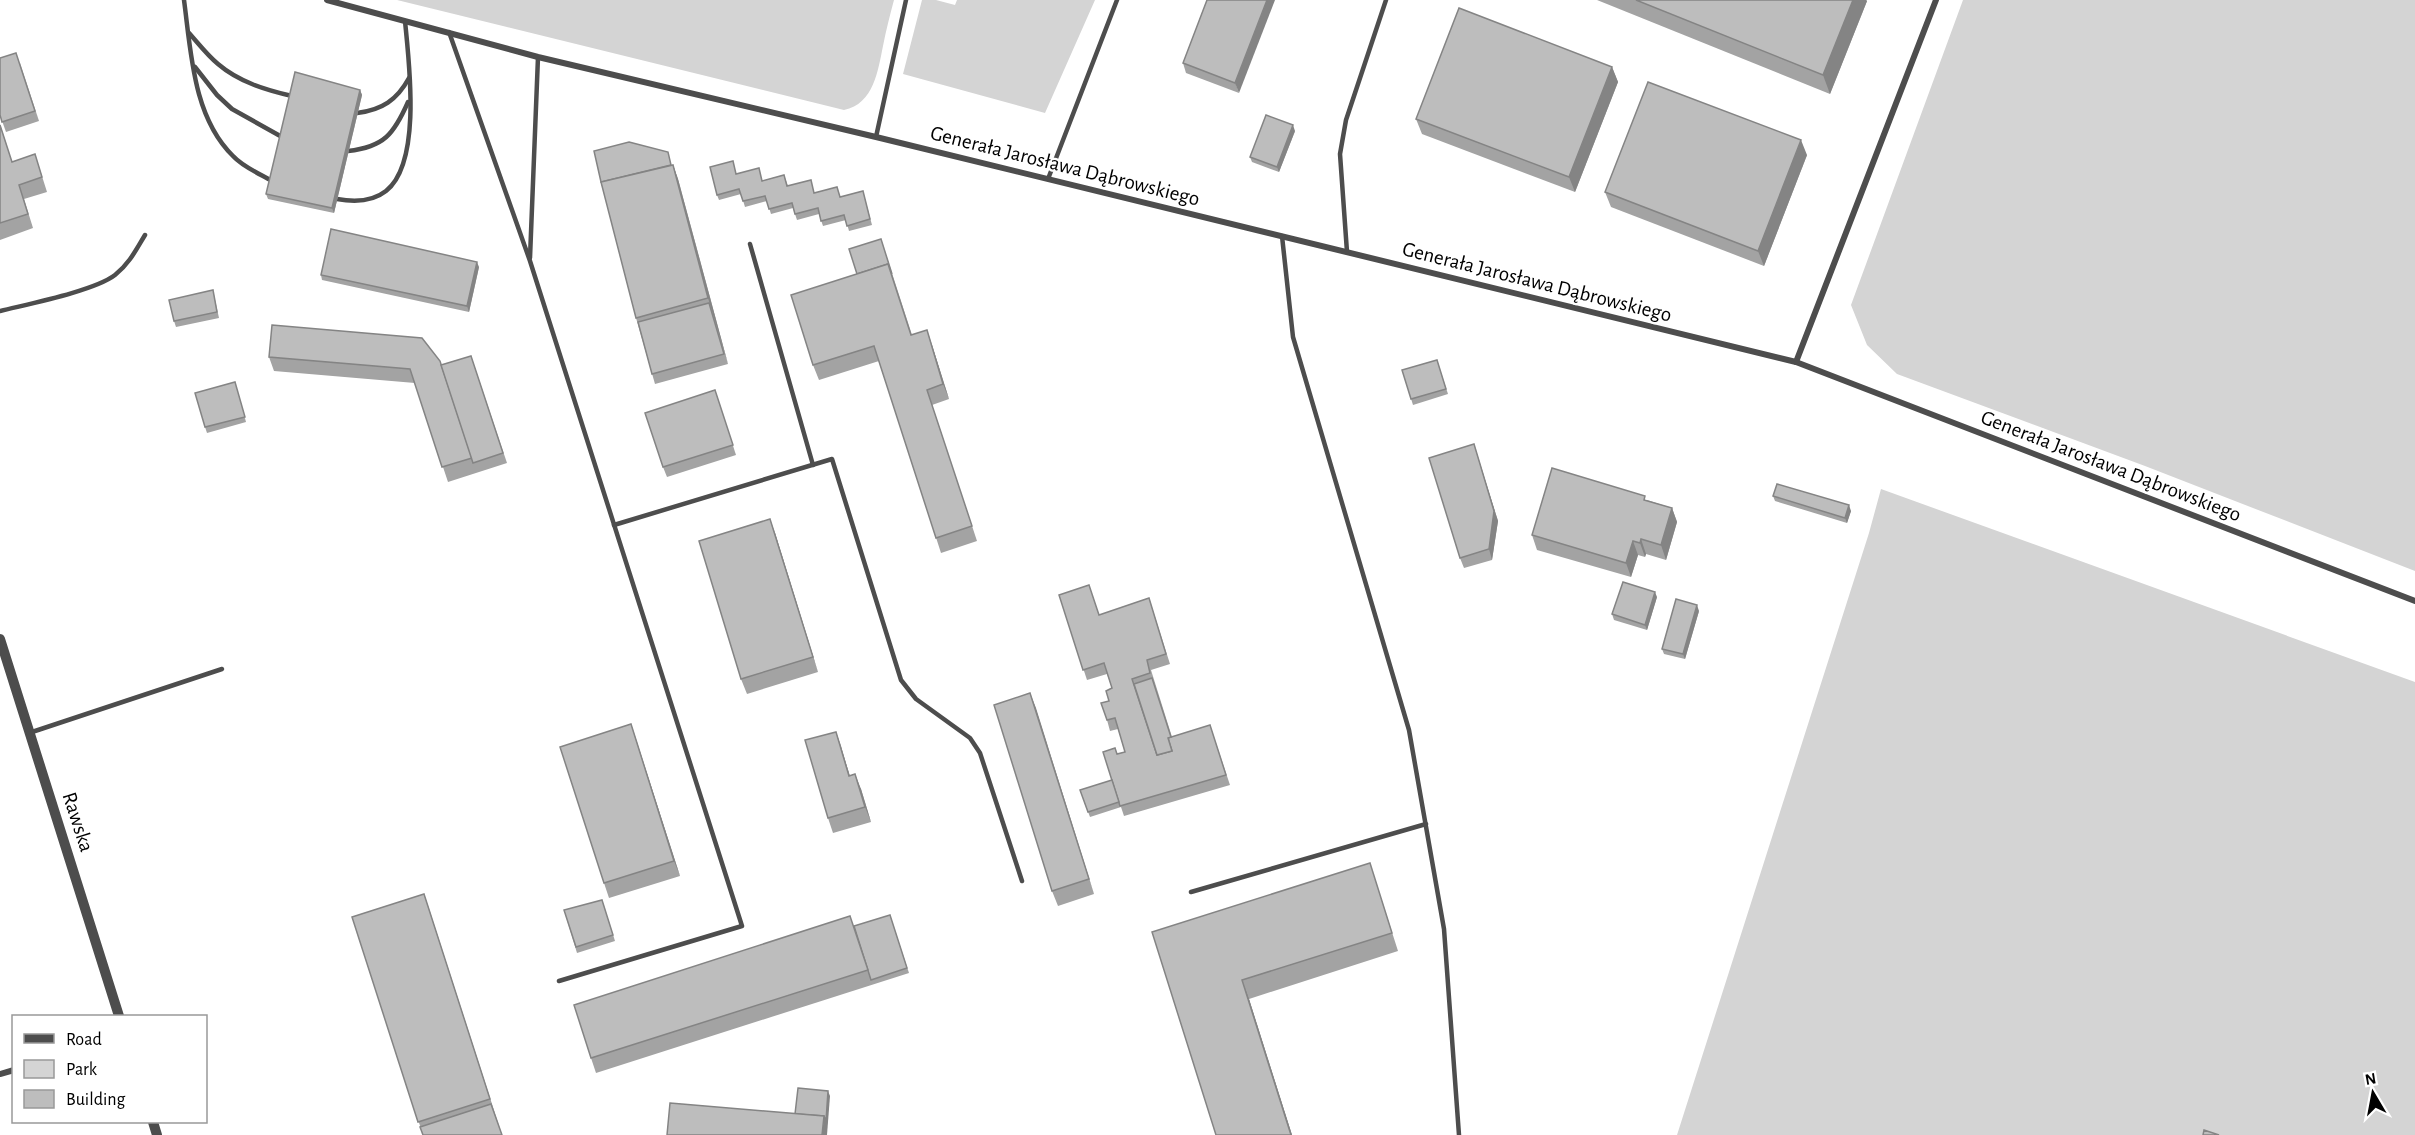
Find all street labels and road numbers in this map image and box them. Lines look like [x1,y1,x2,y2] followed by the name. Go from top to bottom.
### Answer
[928,122,1202,210] street label: Generała Jarosława Dąbrowskiego
[1400,238,1674,326] street label: Generała Jarosława Dąbrowskiego
[1978,407,2244,525] street label: Generała Jarosława Dąbrowskiego
[59,790,98,855] street label: Rawska

